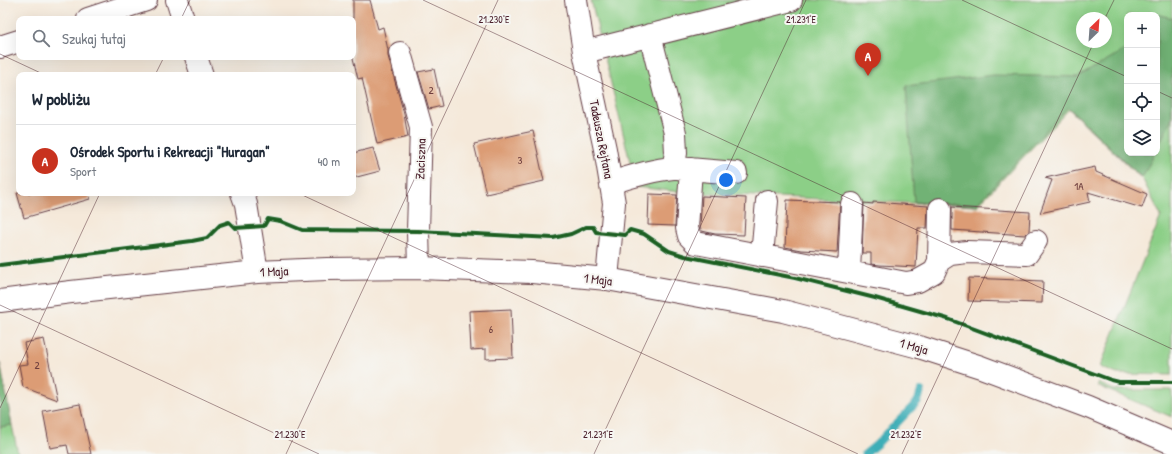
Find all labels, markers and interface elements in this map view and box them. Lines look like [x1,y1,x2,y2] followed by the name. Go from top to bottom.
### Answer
[1076,12,1112,48] north arrow
[1124,12,1160,156] map controls
[1124,12,1160,48] button: +
[479,13,510,26] text: 21.230°E
[786,13,817,26] text: 21.231°E
[16,16,356,60] search box
[30,27,52,49] icon: search
[62,28,126,49] text: Szukaj tutaj
[855,43,881,76] pin: A
[1124,48,1160,84] button: −
[428,83,434,97] house number: 2
[1124,84,1160,120] button: locate
[32,87,90,110] text: W pobliżu
[586,98,618,180] street label: Tadeusza Rejtana
[1124,120,1160,156] button: layers
[410,138,430,180] street label: Zaciszna
[70,141,270,162] text: Ośrodek Sportu i Rekreacji "Huragan"
[42,152,48,170] text: A
[317,152,340,170] text: 40 m
[518,153,523,167] house number: 3
[70,162,96,180] text: Sport
[716,170,736,190] your location
[1074,179,1084,193] house number: 1A
[259,261,289,281] street label: 1 Maja
[583,268,613,290] street label: 1 Maja
[489,322,494,336] house number: 6
[898,333,930,359] street label: 1 Maja
[34,358,40,372] house number: 2
[275,428,306,441] text: 21.230°E
[583,428,614,441] text: 21.231°E
[890,428,922,441] text: 21.232°E

